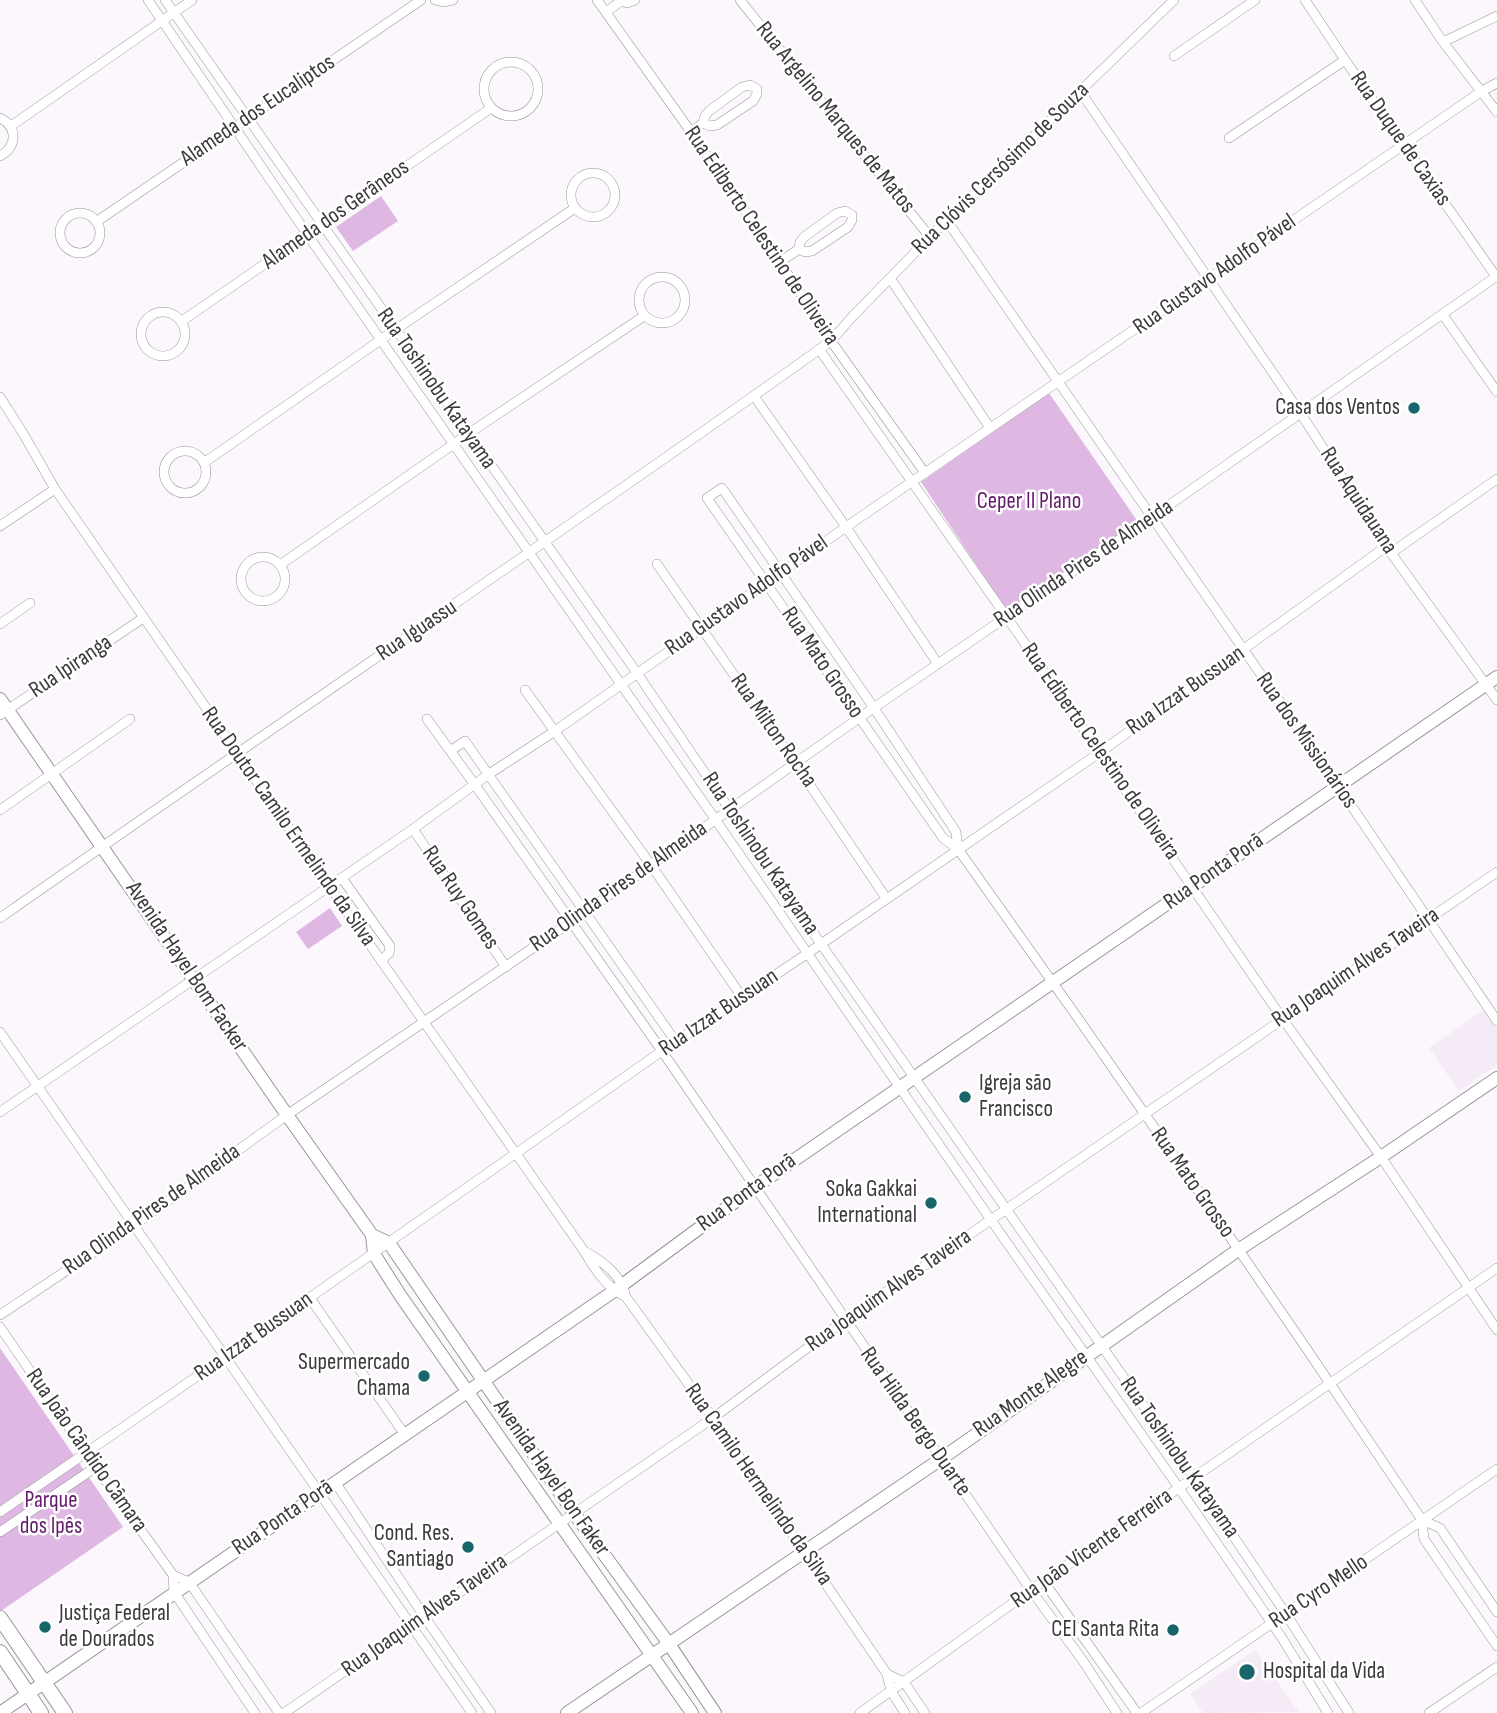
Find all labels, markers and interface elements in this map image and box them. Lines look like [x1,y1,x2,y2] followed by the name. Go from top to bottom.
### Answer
[749,17,921,219] street label: Rua Argelino Marques de Matos
[175,49,341,173] street label: Alameda dos Eucaliptos
[1343,66,1457,212] street label: Rua Duque de Caxias
[907,77,1095,261] street label: Rua Clóvis Cersósimo de Souza
[677,121,845,351] street label: Rua Ediberto Celestino de Oliveira
[257,154,415,276] street label: Alameda dos Gerâneos
[1128,209,1302,341] street label: Rua Gustavo Adolfo Pável
[370,303,502,475] street label: Rua Toshinobu Katayama
[1275,394,1400,422] place label: Casa dos Ventos
[1406,400,1422,416] marker: Casa dos Ventos
[1313,442,1403,560] street label: Rua Aquidauana
[977,488,1081,516] park label: Ceper II Plano
[989,494,1179,634] street label: Rua Olinda Pires de Almeida
[660,530,834,662] street label: Rua Gustavo Adolfo Pável
[372,594,462,668] street label: Rua Iguassu
[775,602,869,724] street label: Rua Mato Grosso
[24,629,118,705] street label: Rua Ipiranga
[1015,638,1185,866] street label: Rua Ediberto Celestino de Oliveira
[1122,640,1250,742] street label: Rua Izzat Bussuan
[1249,668,1363,814] street label: Rua dos Missionários
[724,669,822,793] street label: Rua Milton Rocha
[195,702,381,952] street label: Rua Doutor Camilo Ermelindo da Silva
[695,767,825,941] street label: Rua Toshinobu Katayama
[525,815,713,959] street label: Rua Olinda Pires de Almeida
[1159,827,1269,917] street label: Rua Ponta Porã
[415,841,505,955] street label: Rua Ruy Gomes
[119,877,253,1057] street label: Avenida Hayel Bom Facker
[1267,902,1445,1034] street label: Rua Joaquim Alves Taveira
[654,963,784,1063] street label: Rua Izzat Bussuan
[979,1070,1053,1124] place label: Igreja são Francisco
[957,1089,973,1105] marker: Igreja são Francisco
[1144,1122,1240,1244] street label: Rua Mato Grosso
[58,1138,246,1282] street label: Rua Olinda Pires de Almeida
[692,1148,802,1238] street label: Rua Ponta Porã
[817,1176,917,1230] place label: Soka Gakkai International
[923,1195,939,1211] marker: Soka Gakkai International
[801,1224,977,1358] street label: Rua Joaquim Alves Taveira
[190,1286,318,1388] street label: Rua Izzat Bussuan
[853,1342,977,1502] street label: Rua Hilda Bergo Duarte
[968,1344,1094,1444] street label: Rua Monte Alegre
[298,1349,410,1403] place label: Supermercado Chama
[19,1364,153,1538] street label: Rua João Cândido Câmara
[416,1368,432,1384] marker: Supermercado Chama
[1113,1372,1245,1544] street label: Rua Toshinobu Katayama
[678,1379,838,1591] street label: Rua Camilo Hermelindo da Silva
[487,1394,615,1562] street label: Avenida Hayel Bon Faker
[227,1474,339,1562] street label: Rua Ponta Porã
[1006,1483,1178,1615] street label: Rua João Vicente Ferreira
[20,1487,82,1541] park label: Parque dos Ipês
[374,1520,454,1574] place label: Cond. Res. Santiago
[460,1539,476,1555] marker: Cond. Res. Santiago
[337,1549,513,1683] street label: Rua Joaquim Alves Taveira
[1264,1549,1374,1635] street label: Rua Cyro Mello
[59,1600,170,1654] place label: Justiça Federal de Dourados
[1051,1616,1159,1644] place label: CEI Santa Rita
[37,1619,53,1635] marker: Justiça Federal de Dourados
[1165,1622,1181,1638] marker: CEI Santa Rita
[1263,1658,1385,1686] place label: Hospital da Vida
[1237,1662,1257,1682] marker: Hospital da Vida

